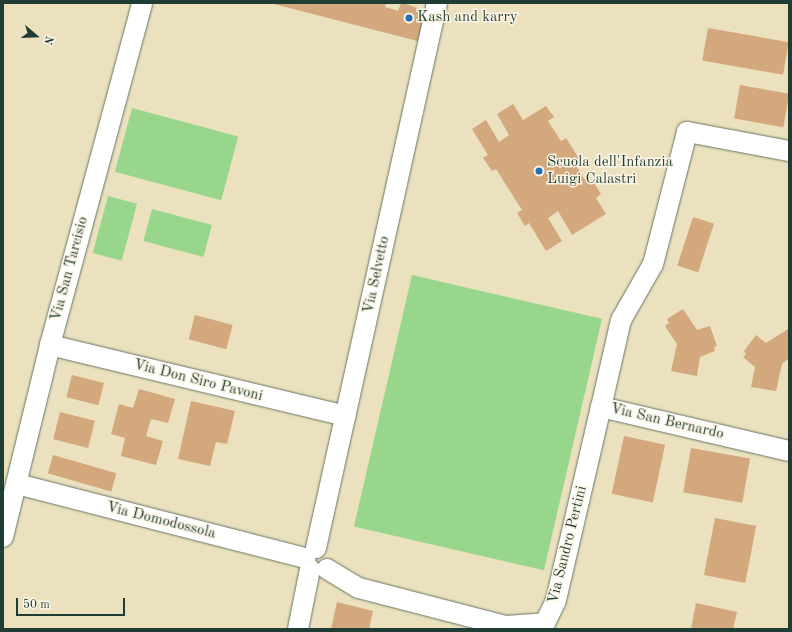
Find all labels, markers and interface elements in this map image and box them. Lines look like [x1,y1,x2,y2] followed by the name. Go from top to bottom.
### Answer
[417,9,518,27] place label: Kash and karry
[404,13,414,23] marker: Kash and karry
[16,16,56,56] north arrow
[41,34,54,46] text: N
[547,153,673,188] place label: Scuola dell'Infanzia Luigi Calastri
[534,166,544,176] marker: Scuola dell'Infanzia Luigi Calastri
[47,215,93,323] street label: Via San Tarcisio
[360,235,394,315] street label: Via Selvetto
[132,356,264,406] street label: Via Don Siro Pavoni
[609,400,725,444] street label: Via San Bernardo
[545,484,591,606] street label: Via Sandro Pertini
[104,499,218,543] street label: Via Domodossola
[18,590,127,616] scale bar
[23,599,50,611] text: 50 m

